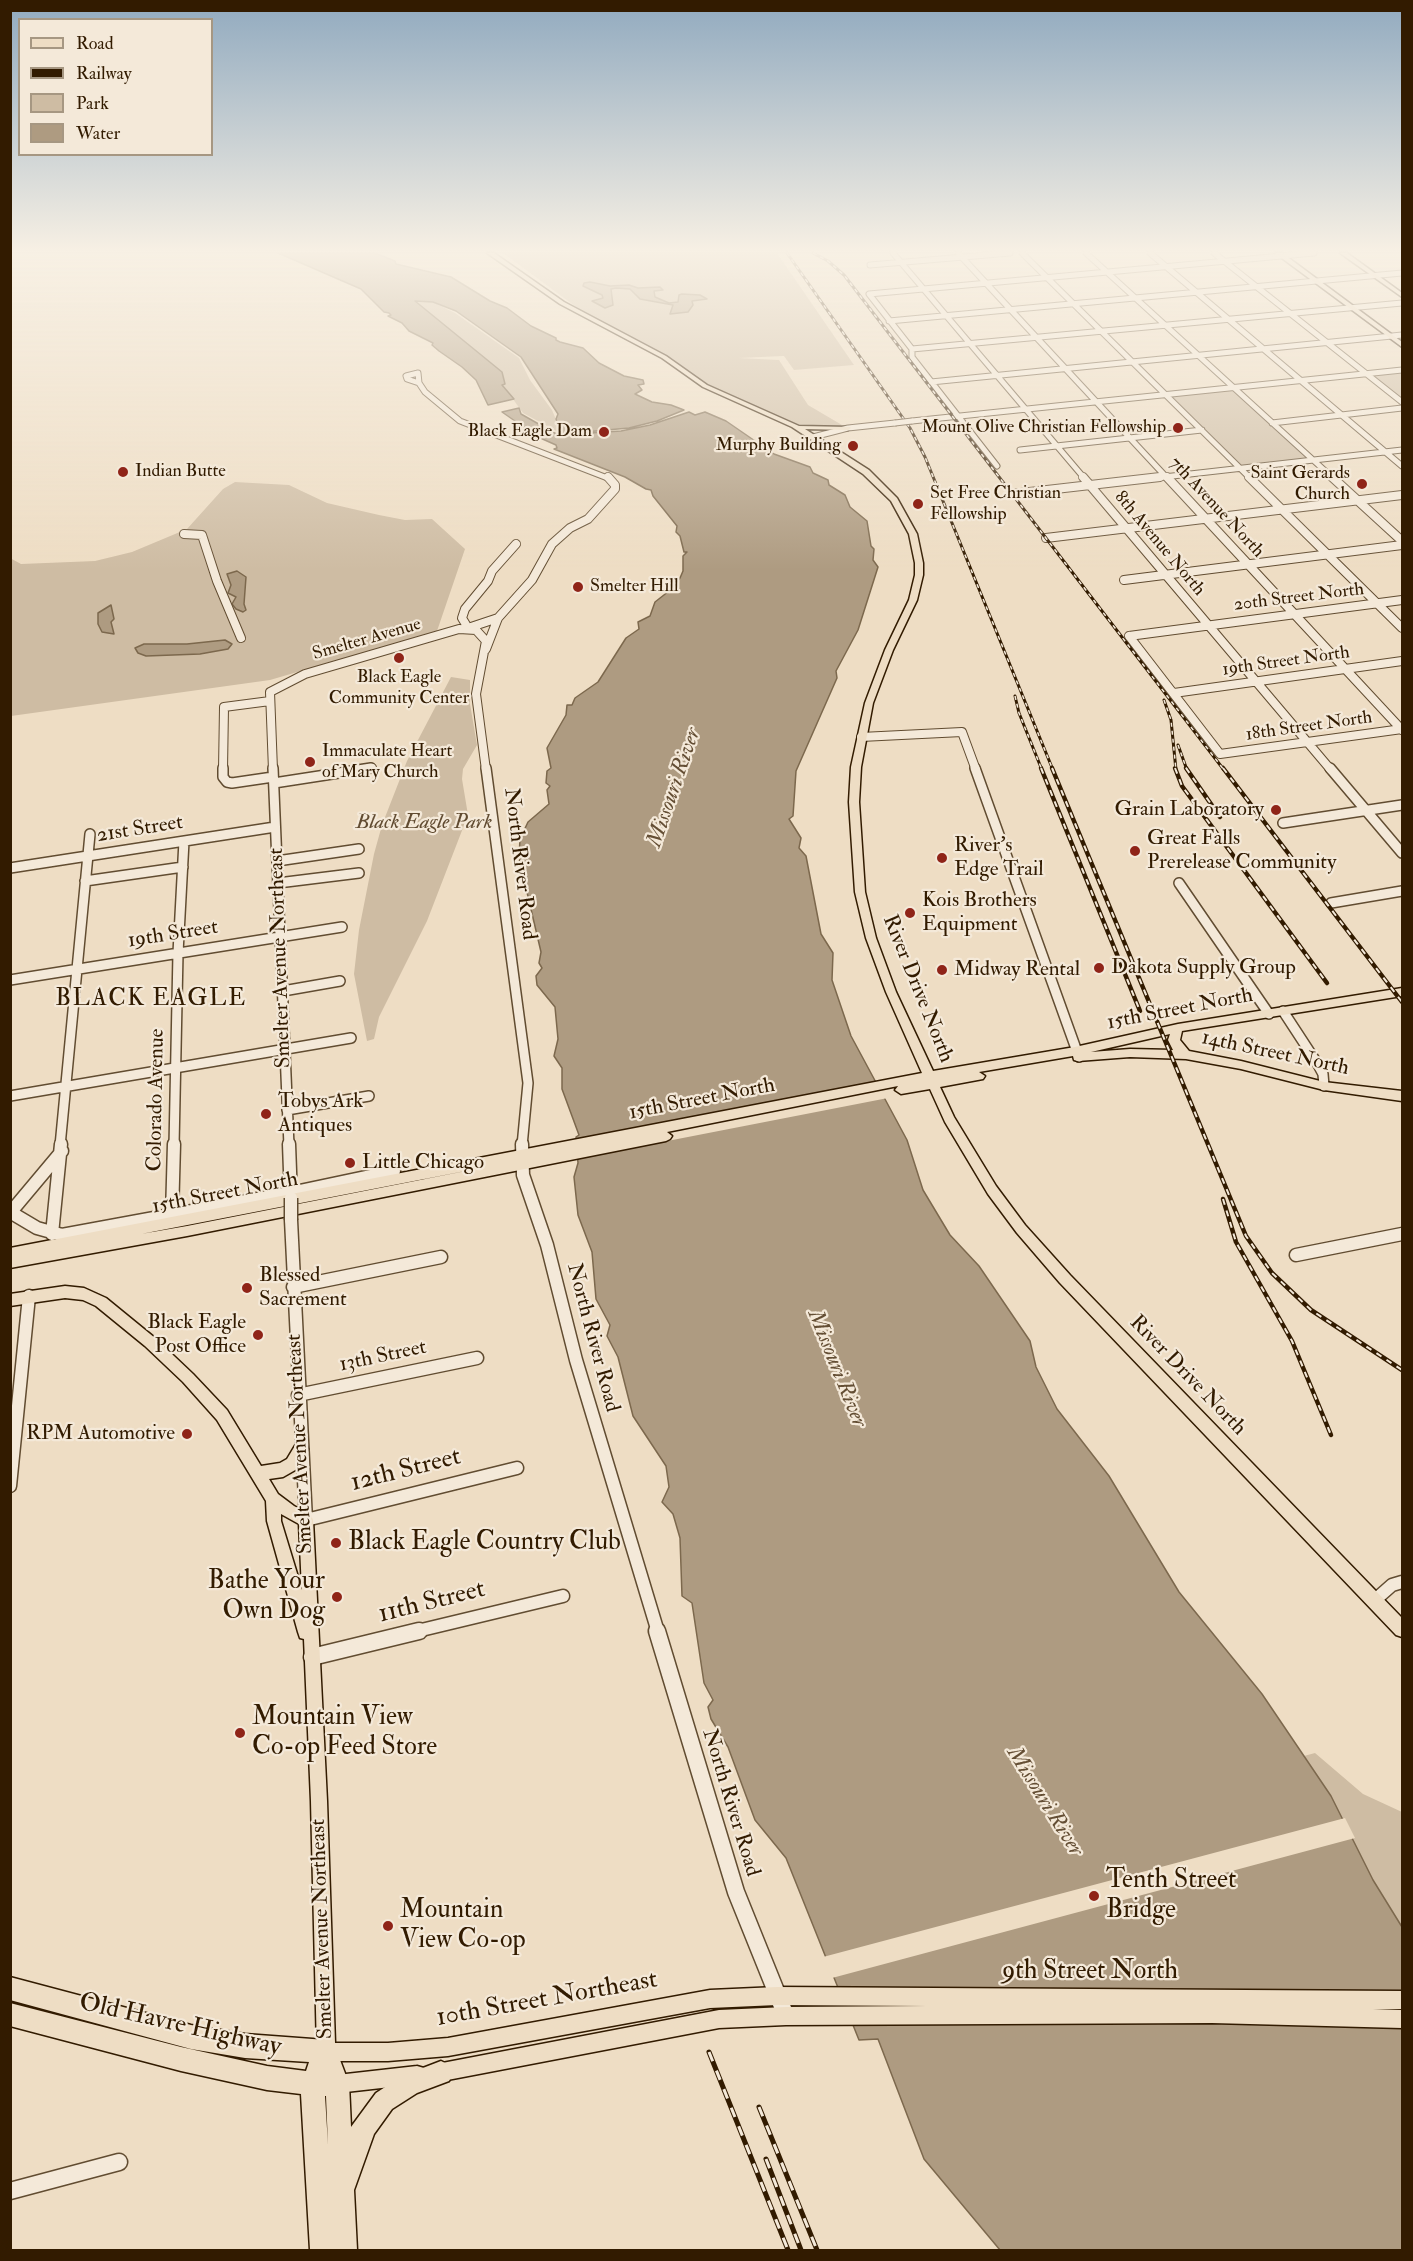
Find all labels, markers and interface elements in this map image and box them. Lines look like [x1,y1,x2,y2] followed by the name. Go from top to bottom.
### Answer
[18,18,213,156] legend
[76,32,114,55] text: Road
[76,62,132,85] text: Railway
[76,92,109,115] text: Park
[76,122,120,145] text: Water
[921,417,1166,439] place label: Mount Olive Christian Fellowship
[467,421,592,443] place label: Black Eagle Dam
[1171,421,1185,435] marker: Mount Olive Christian Fellowship
[597,425,611,439] marker: Black Eagle Dam
[716,435,841,457] place label: Murphy Building
[846,439,860,453] marker: Murphy Building
[1164,453,1268,563] street label: 7th Avenue North
[135,461,226,483] place label: Indian Butte
[1251,463,1350,506] place label: Saint Gerards Church
[116,465,130,479] marker: Indian Butte
[1355,477,1369,491] marker: Saint Gerards Church
[930,483,1061,526] place label: Set Free Christian Fellowship
[1109,487,1209,601] street label: 8th Avenue North
[911,497,925,511] marker: Set Free Christian Fellowship
[590,576,679,598] place label: Smelter Hill
[1233,579,1365,617] street label: 20th Street North
[571,580,585,594] marker: Smelter Hill
[310,614,424,666] street label: Smelter Avenue
[1221,642,1351,682] street label: 19th Street North
[392,651,406,665] marker: Black Eagle Community Center
[329,667,469,710] place label: Black Eagle Community Center
[1244,707,1374,747] street label: 18th Street North
[642,725,708,851] water label: Missouri River
[322,741,452,783] place label: Immaculate Heart of Mary Church
[303,755,317,769] marker: Immaculate Heart of Mary Church
[497,787,541,941] street label: North River Road
[1114,797,1264,823] place label: Grain Laboratory
[1269,803,1283,817] marker: Grain Laboratory
[356,810,492,836] park label: Black Eagle Park
[95,811,185,849] street label: 21st Street
[1147,826,1336,876] place label: Great Falls Prerelease Community
[954,833,1044,883] place label: River's Edge Trail
[1128,844,1142,858] marker: Great Falls Prerelease Community
[265,847,297,1069] street label: Smelter Avenue Northeast
[935,851,949,865] marker: River's Edge Trail
[922,888,1037,938] place label: Kois Brothers Equipment
[903,906,917,920] marker: Kois Brothers Equipment
[876,911,958,1067] street label: River Drive North
[126,915,220,955] street label: 19th Street
[1111,955,1296,981] place label: Dakota Supply Group
[954,957,1080,983] place label: Midway Rental
[1092,961,1106,975] marker: Dakota Supply Group
[935,963,949,977] marker: Midway Rental
[1105,984,1255,1036] street label: 15th Street North
[55,986,247,1014] district label: BLACK EAGLE
[1199,1026,1351,1082] street label: 14th Street North
[143,1028,171,1172] street label: Colorado Avenue
[627,1074,777,1126] street label: 15th Street North
[278,1089,363,1139] place label: Tobys Ark Antiques
[259,1107,273,1121] marker: Tobys Ark Antiques
[362,1150,484,1176] place label: Little Chicago
[343,1156,357,1170] marker: Little Chicago
[150,1168,300,1220] street label: 15th Street North
[560,1261,624,1415] street label: North River Road
[259,1263,347,1313] place label: Blessed Sacrement
[240,1281,254,1295] marker: Blessed Sacrement
[800,1306,872,1432] water label: Missouri River
[147,1310,246,1360] place label: Black Eagle Post Office
[1123,1311,1251,1441] street label: River Drive North
[251,1328,265,1342] marker: Black Eagle Post Office
[283,1333,319,1555] street label: Smelter Avenue Northeast
[337,1335,429,1379] street label: 13th Street
[26,1421,175,1447] place label: RPM Automotive
[180,1427,194,1441] marker: RPM Automotive
[348,1442,464,1500] street label: 12th Street
[348,1527,621,1559] place label: Black Eagle Country Club
[329,1536,343,1550] marker: Black Eagle Country Club
[208,1566,325,1628] place label: Bathe Your Own Dog
[375,1575,489,1631] street label: 11th Street
[330,1590,344,1604] marker: Bathe Your Own Dog
[252,1702,437,1763] place label: Mountain View Co-op Feed Store
[233,1726,247,1740] marker: Mountain View Co-op Feed Store
[696,1726,764,1880] street label: North River Road
[1000,1742,1088,1862] water label: Missouri River
[307,1818,339,2040] street label: Smelter Avenue Northeast
[1106,1865,1236,1926] place label: Tenth Street Bridge
[1087,1889,1101,1903] marker: Tenth Street Bridge
[400,1895,526,1956] place label: Mountain View Co-op
[381,1919,395,1933] marker: Mountain View Co-op
[1002,1956,1178,1988] street label: 9th Street North
[434,1965,660,2035] street label: 10th Street Northeast
[76,1988,284,2064] street label: Old Havre Highway

